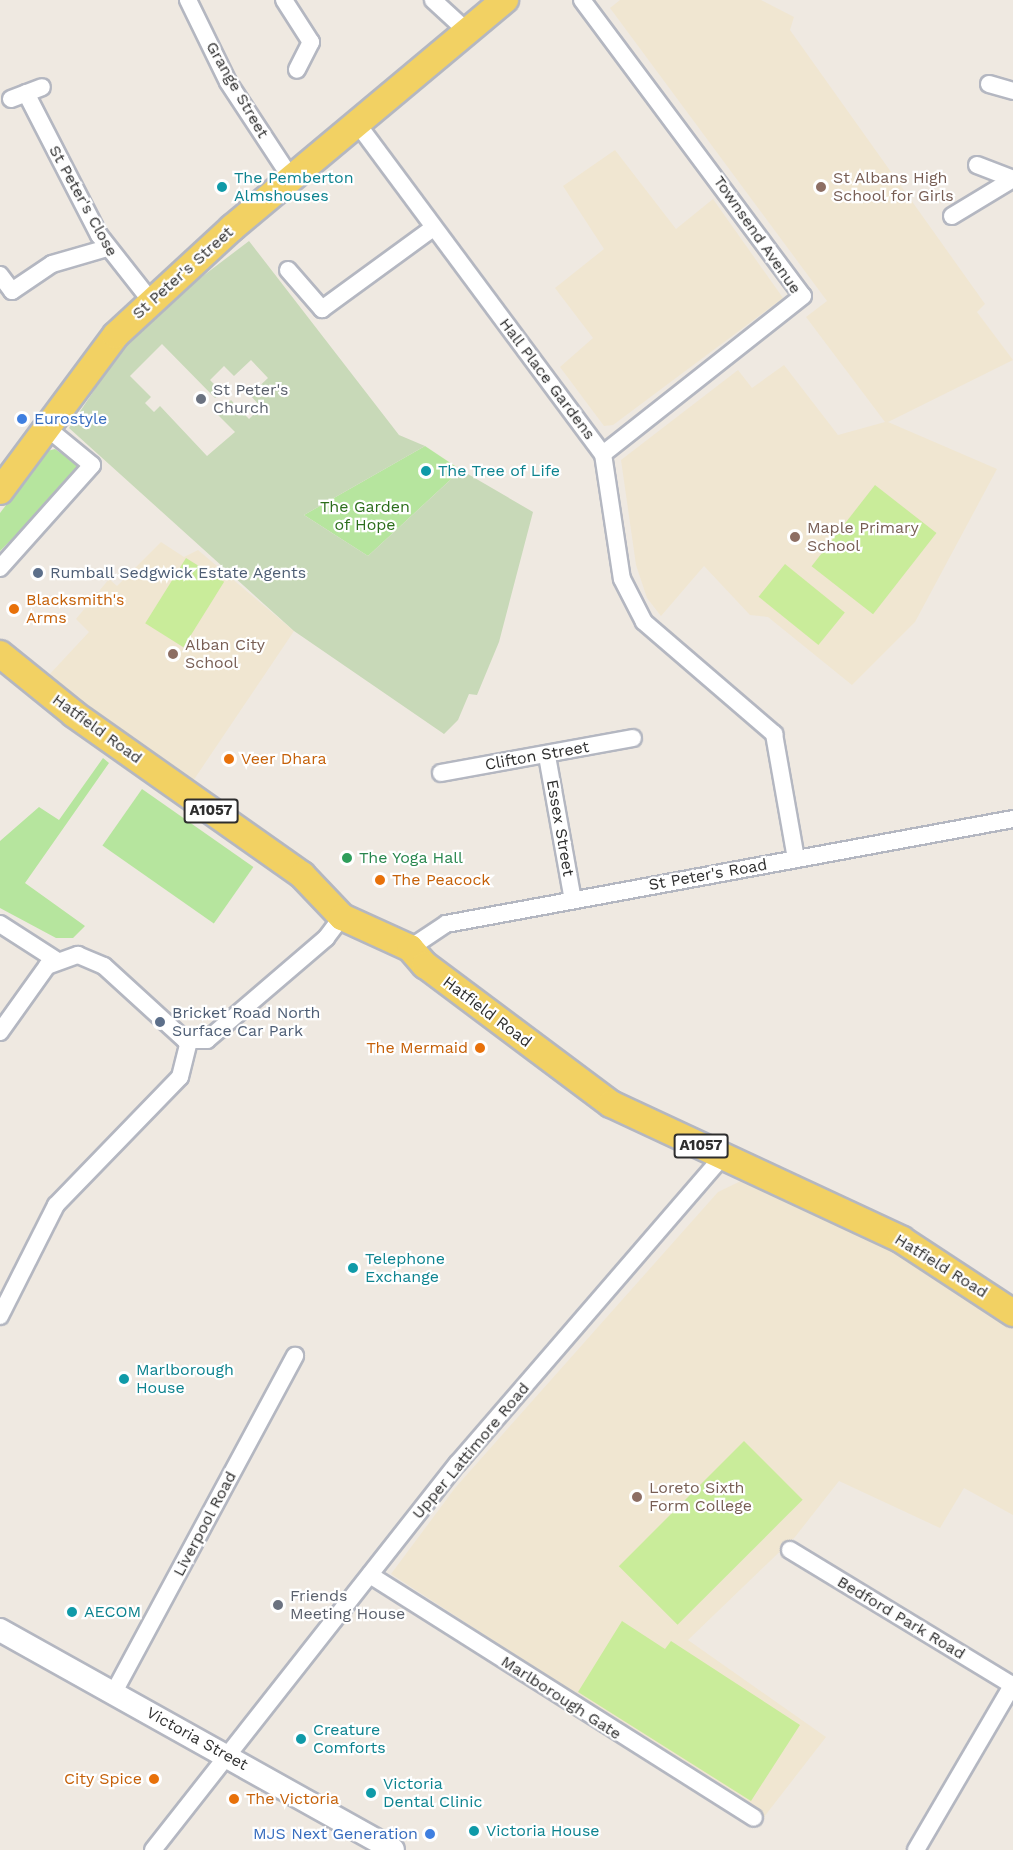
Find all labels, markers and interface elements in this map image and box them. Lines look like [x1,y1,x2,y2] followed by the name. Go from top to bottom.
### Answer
[202,38,272,142] street label: Grange Street
[45,142,121,260] street label: St Peter's Close
[234,168,354,206] place label: The Pemberton Almshouses
[833,168,955,206] place label: St Albans High School for Girls
[709,172,805,298] street label: Townsend Avenue
[215,180,229,194] marker: The Pemberton Almshouses
[814,180,828,194] marker: St Albans High School for Girls
[129,223,237,323] street label: St Peter's Street
[495,314,599,444] street label: Hall Place Gardens
[213,380,288,418] place label: St Peter's Church
[194,392,208,406] marker: St Peter's Church
[34,409,107,429] place label: Eurostyle
[15,412,29,426] marker: Eurostyle
[438,461,561,481] place label: The Tree of Life
[419,464,433,478] marker: The Tree of Life
[320,497,410,535] park label: The Garden of Hope
[807,518,919,556] place label: Maple Primary School
[788,530,802,544] marker: Maple Primary School
[50,563,308,583] place label: Rumball Sedgwick Estate Agents
[31,566,45,580] marker: Rumball Sedgwick Estate Agents
[26,590,124,628] place label: Blacksmith's Arms
[7,602,21,616] marker: Blacksmith's Arms
[185,635,265,673] place label: Alban City School
[166,647,180,661] marker: Alban City School
[48,690,146,768] street label: Hatfield Road
[483,737,591,775] street label: Clifton Street
[241,749,327,769] place label: Veer Dhara
[222,752,236,766] marker: Veer Dhara
[542,778,578,878] street label: Essex Street
[182,799,240,823] road number: A1057
[359,848,464,868] place label: The Yoga Hall
[340,851,354,865] marker: The Yoga Hall
[647,855,769,895] street label: St Peter's Road
[392,870,490,890] place label: The Peacock
[373,873,387,887] marker: The Peacock
[439,972,535,1052] street label: Hatfield Road
[172,1003,321,1041] place label: Bricket Road North Surface Car Park
[153,1015,167,1029] marker: Bricket Road North Surface Car Park
[366,1038,468,1058] place label: The Mermaid
[473,1041,487,1055] marker: The Mermaid
[672,1134,730,1158] road number: A1057
[891,1230,991,1302] street label: Hatfield Road
[365,1249,445,1287] place label: Telephone Exchange
[346,1261,360,1275] marker: Telephone Exchange
[136,1360,234,1398] place label: Marlborough House
[117,1372,131,1386] marker: Marlborough House
[408,1379,534,1523] street label: Upper Lattimore Road
[169,1468,241,1580] street label: Liverpool Road
[649,1478,752,1516] place label: Loreto Sixth Form College
[630,1490,644,1504] marker: Loreto Sixth Form College
[833,1572,969,1664] street label: Bedford Park Road
[290,1586,405,1624] place label: Friends Meeting House
[271,1598,285,1612] marker: Friends Meeting House
[84,1602,141,1622] place label: AECOM
[65,1605,79,1619] marker: AECOM
[497,1652,625,1744] street label: Marlborough Gate
[143,1703,251,1775] street label: Victoria Street
[313,1720,386,1758] place label: Creature Comforts
[294,1732,308,1746] marker: Creature Comforts
[64,1769,142,1789] place label: City Spice
[147,1772,161,1786] marker: City Spice
[383,1774,483,1812] place label: Victoria Dental Clinic
[364,1786,378,1800] marker: Victoria Dental Clinic
[246,1789,340,1809] place label: The Victoria
[227,1792,241,1806] marker: The Victoria
[486,1821,600,1841] place label: Victoria House
[253,1824,418,1844] place label: MJS Next Generation
[467,1824,481,1838] marker: Victoria House
[423,1827,437,1841] marker: MJS Next Generation

